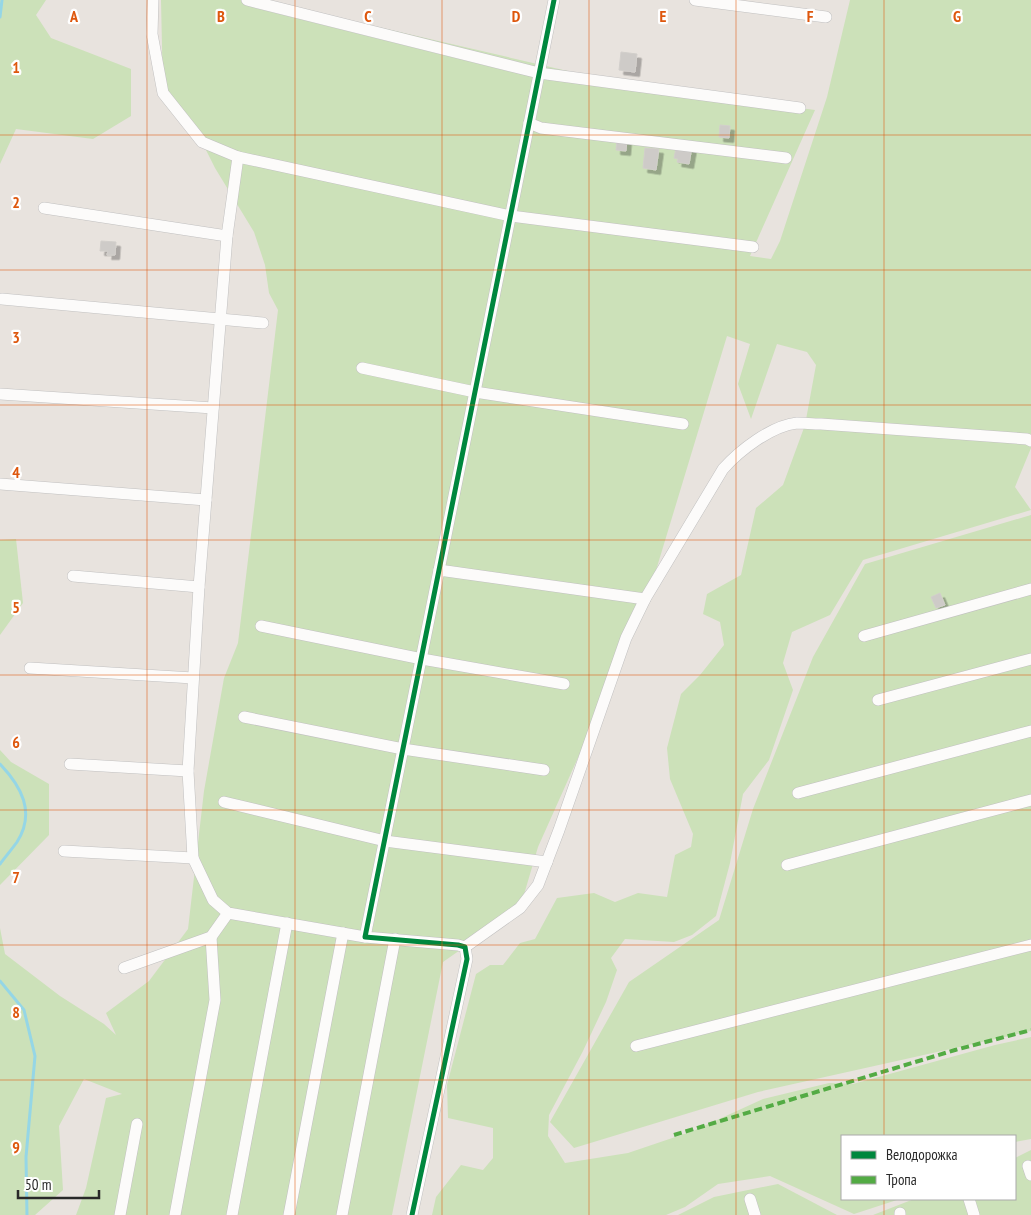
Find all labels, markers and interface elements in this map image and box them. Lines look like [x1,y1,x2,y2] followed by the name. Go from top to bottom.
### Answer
[69,6,79,26] text: A
[217,6,225,26] text: B
[364,6,372,26] text: C
[512,6,521,26] text: D
[660,6,667,26] text: E
[807,6,814,26] text: F
[953,6,961,26] text: G
[12,57,20,77] text: 1
[12,192,20,212] text: 2
[12,327,20,347] text: 3
[12,462,20,482] text: 4
[12,597,20,617] text: 5
[12,732,20,752] text: 6
[12,867,20,887] text: 7
[12,1002,20,1022] text: 8
[841,1135,1016,1200] legend
[12,1137,20,1157] text: 9
[886,1145,957,1164] text: Велодорожка
[18,1168,99,1200] scale bar
[886,1170,917,1189] text: Тропа
[25,1175,51,1194] text: 50 m

